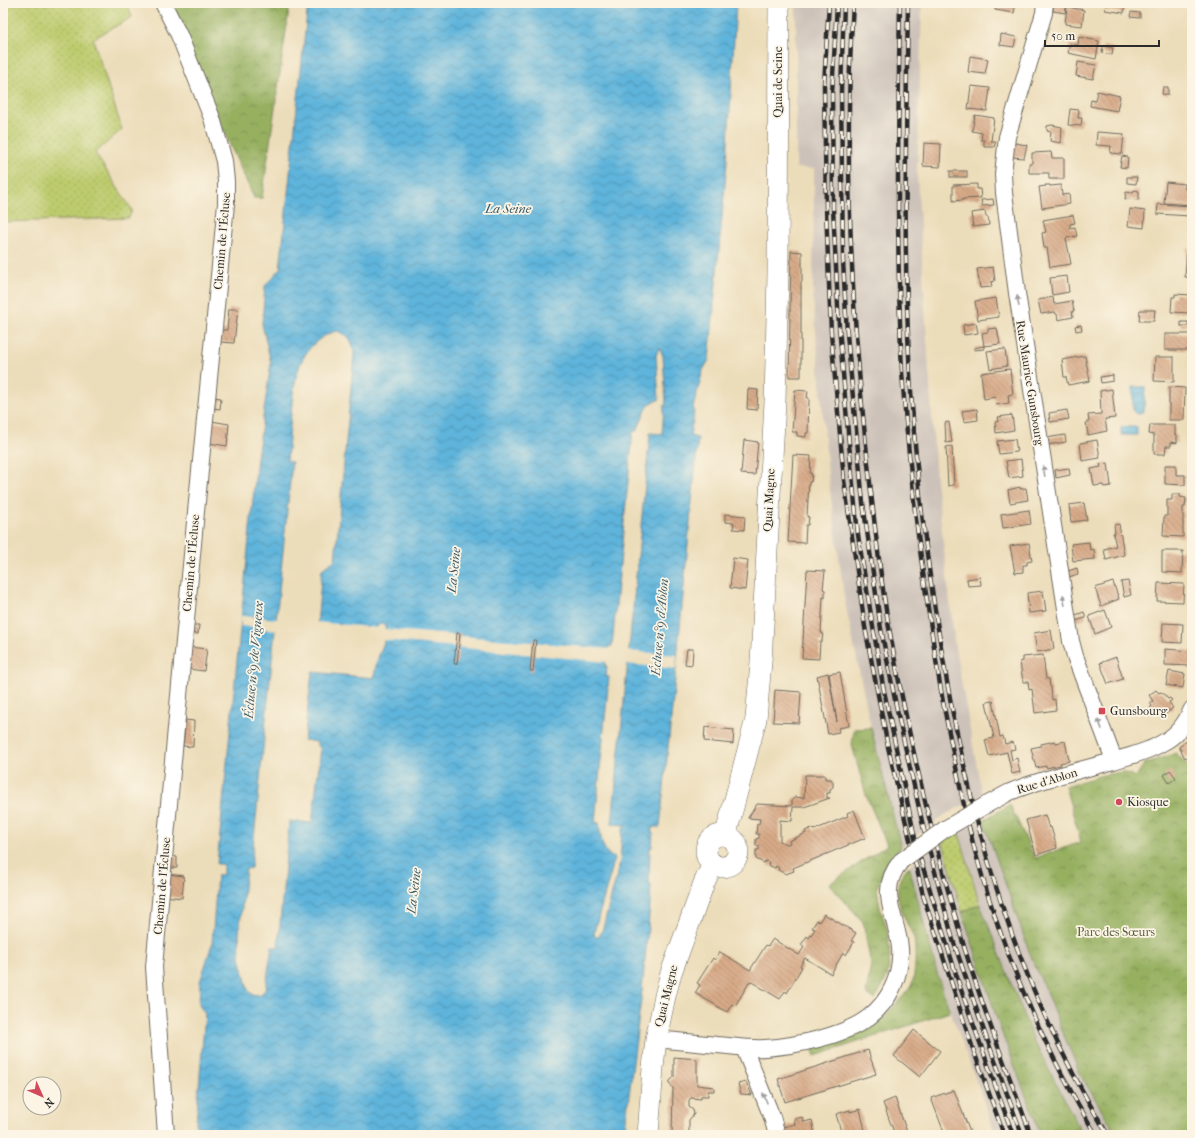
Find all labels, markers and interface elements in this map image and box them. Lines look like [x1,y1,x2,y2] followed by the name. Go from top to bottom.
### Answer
[1045,22,1159,48] scale bar
[1051,29,1075,43] text: 50 m
[771,46,785,118] street label: Quai de Seine
[210,192,233,290] street label: Chemin de l'Écluse
[484,201,532,216] water label: La Seine
[1015,295,1021,307] one-way arrow
[1013,319,1047,447] street label: Rue Maurice Gunsbourg
[1041,465,1047,477] one-way arrow
[760,468,778,532] street label: Quai Magne
[179,514,202,612] street label: Chemin de l'Écluse
[444,546,463,595] water label: La Seine
[648,578,671,677] water label: Écluse n°9 d'Ablon
[1061,594,1067,606] one-way arrow
[241,600,266,720] water label: Écluse n°9 de Vigneux
[1110,704,1168,718] place label: Gunsbourg
[1097,706,1107,716] marker: Gunsbourg
[1097,717,1103,729] one-way arrow
[1015,765,1079,797] street label: Rue d'Ablon
[1127,795,1169,809] place label: Kiosque
[1114,797,1124,807] marker: Kiosque
[150,837,173,935] street label: Chemin de l'Écluse
[403,867,424,916] water label: La Seine
[1077,925,1156,939] park label: Parc des Sœurs
[652,963,680,1029] street label: Quai Magne
[22,1076,62,1116] north arrow
[761,1092,767,1104] one-way arrow
[41,1095,56,1111] text: N

